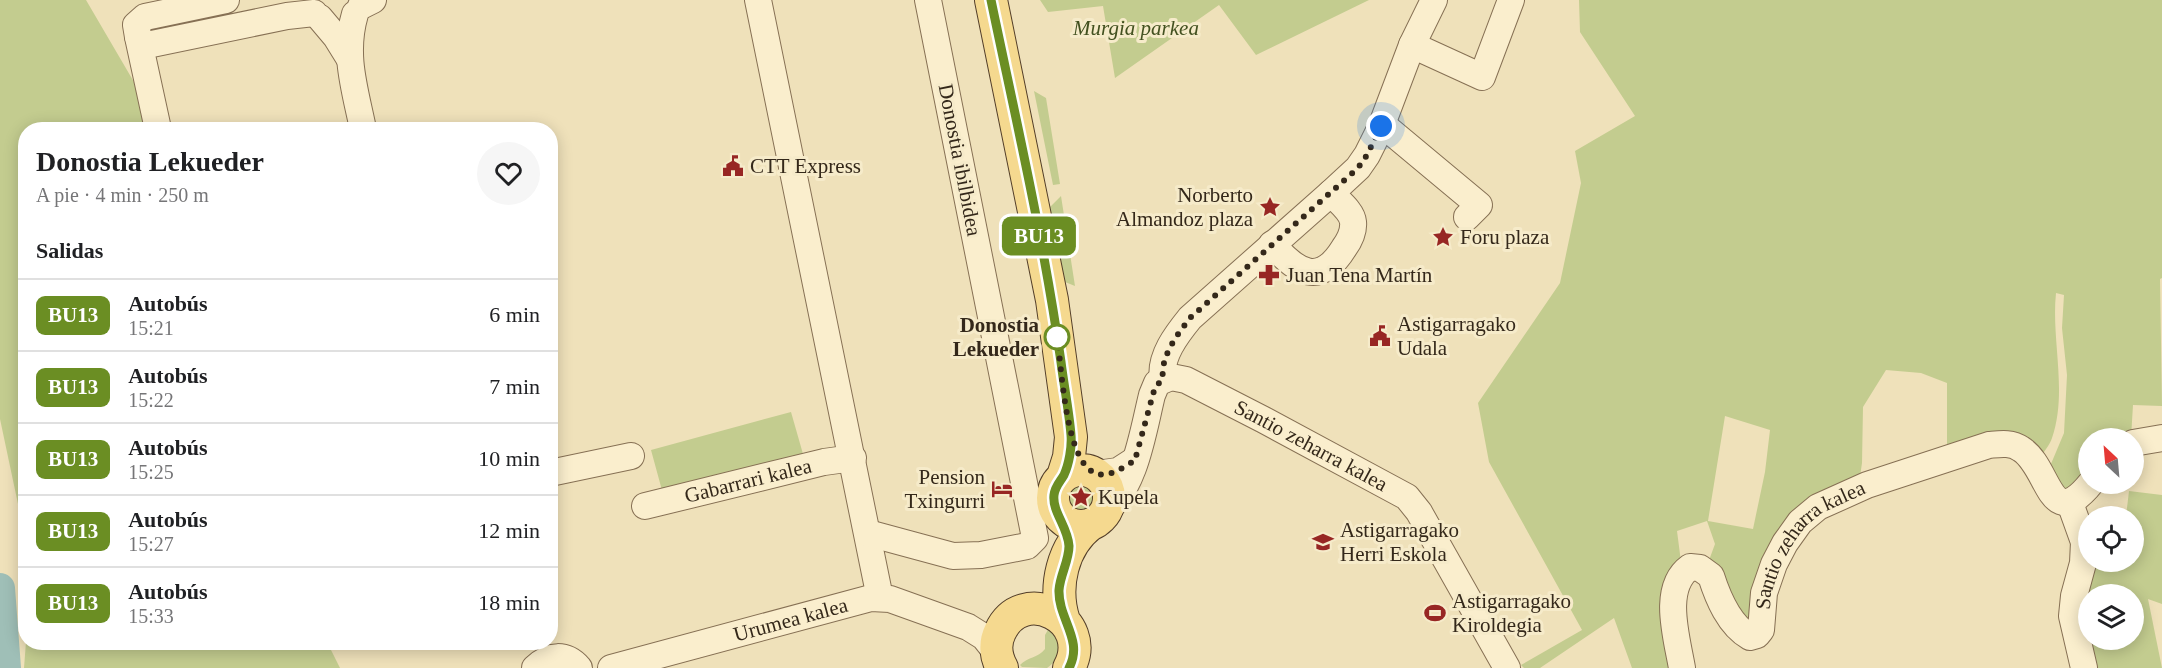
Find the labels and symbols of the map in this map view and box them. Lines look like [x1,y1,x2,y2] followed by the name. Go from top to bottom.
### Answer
[1072,16,1199,40] park label: Murgia parkea
[933,82,987,239] street label: Donostia ibilbidea
[1366,111,1396,141] your location
[721,154,745,178] public building icon: CTT Express
[750,154,861,178] place label: CTT Express
[1116,183,1254,231] place label: Norberto Almandoz plaza
[1258,195,1282,219] place icon: Norberto Almandoz plaza
[997,216,1081,256] line badge: BU13
[1431,225,1455,249] place icon: Foru plaza
[1460,225,1550,249] place label: Foru plaza
[1257,263,1281,287] pharmacy icon: Juan Tena Martín
[1286,263,1433,287] place label: Juan Tena Martín
[1397,312,1516,360] place label: Astigarragako Udala
[953,313,1039,361] place label: Donostia Lekueder
[1044,324,1070,350] marker: Donostia Lekueder
[1368,324,1392,348] public building icon: Astigarragako Udala
[1230,395,1392,497] street label: Santio zeharra kalea
[2078,428,2144,494] north arrow
[682,453,815,508] street label: Gabarrari kalea
[905,465,985,513] place label: Pension Txingurri
[1751,475,1869,610] street label: Santio zeharra kalea
[990,477,1014,501] hotel icon: Pension Txingurri
[1069,485,1093,509] place icon: Kupela
[1098,485,1159,509] place label: Kupela
[1340,518,1459,566] place label: Astigarragako Herri Eskola
[1311,530,1335,554] school or university icon: Astigarragako Herri Eskola
[1452,589,1571,637] place label: Astigarragako Kiroldegia
[731,593,851,646] street label: Urumea kalea
[1423,601,1447,625] sports icon: Astigarragako Kiroldegia

